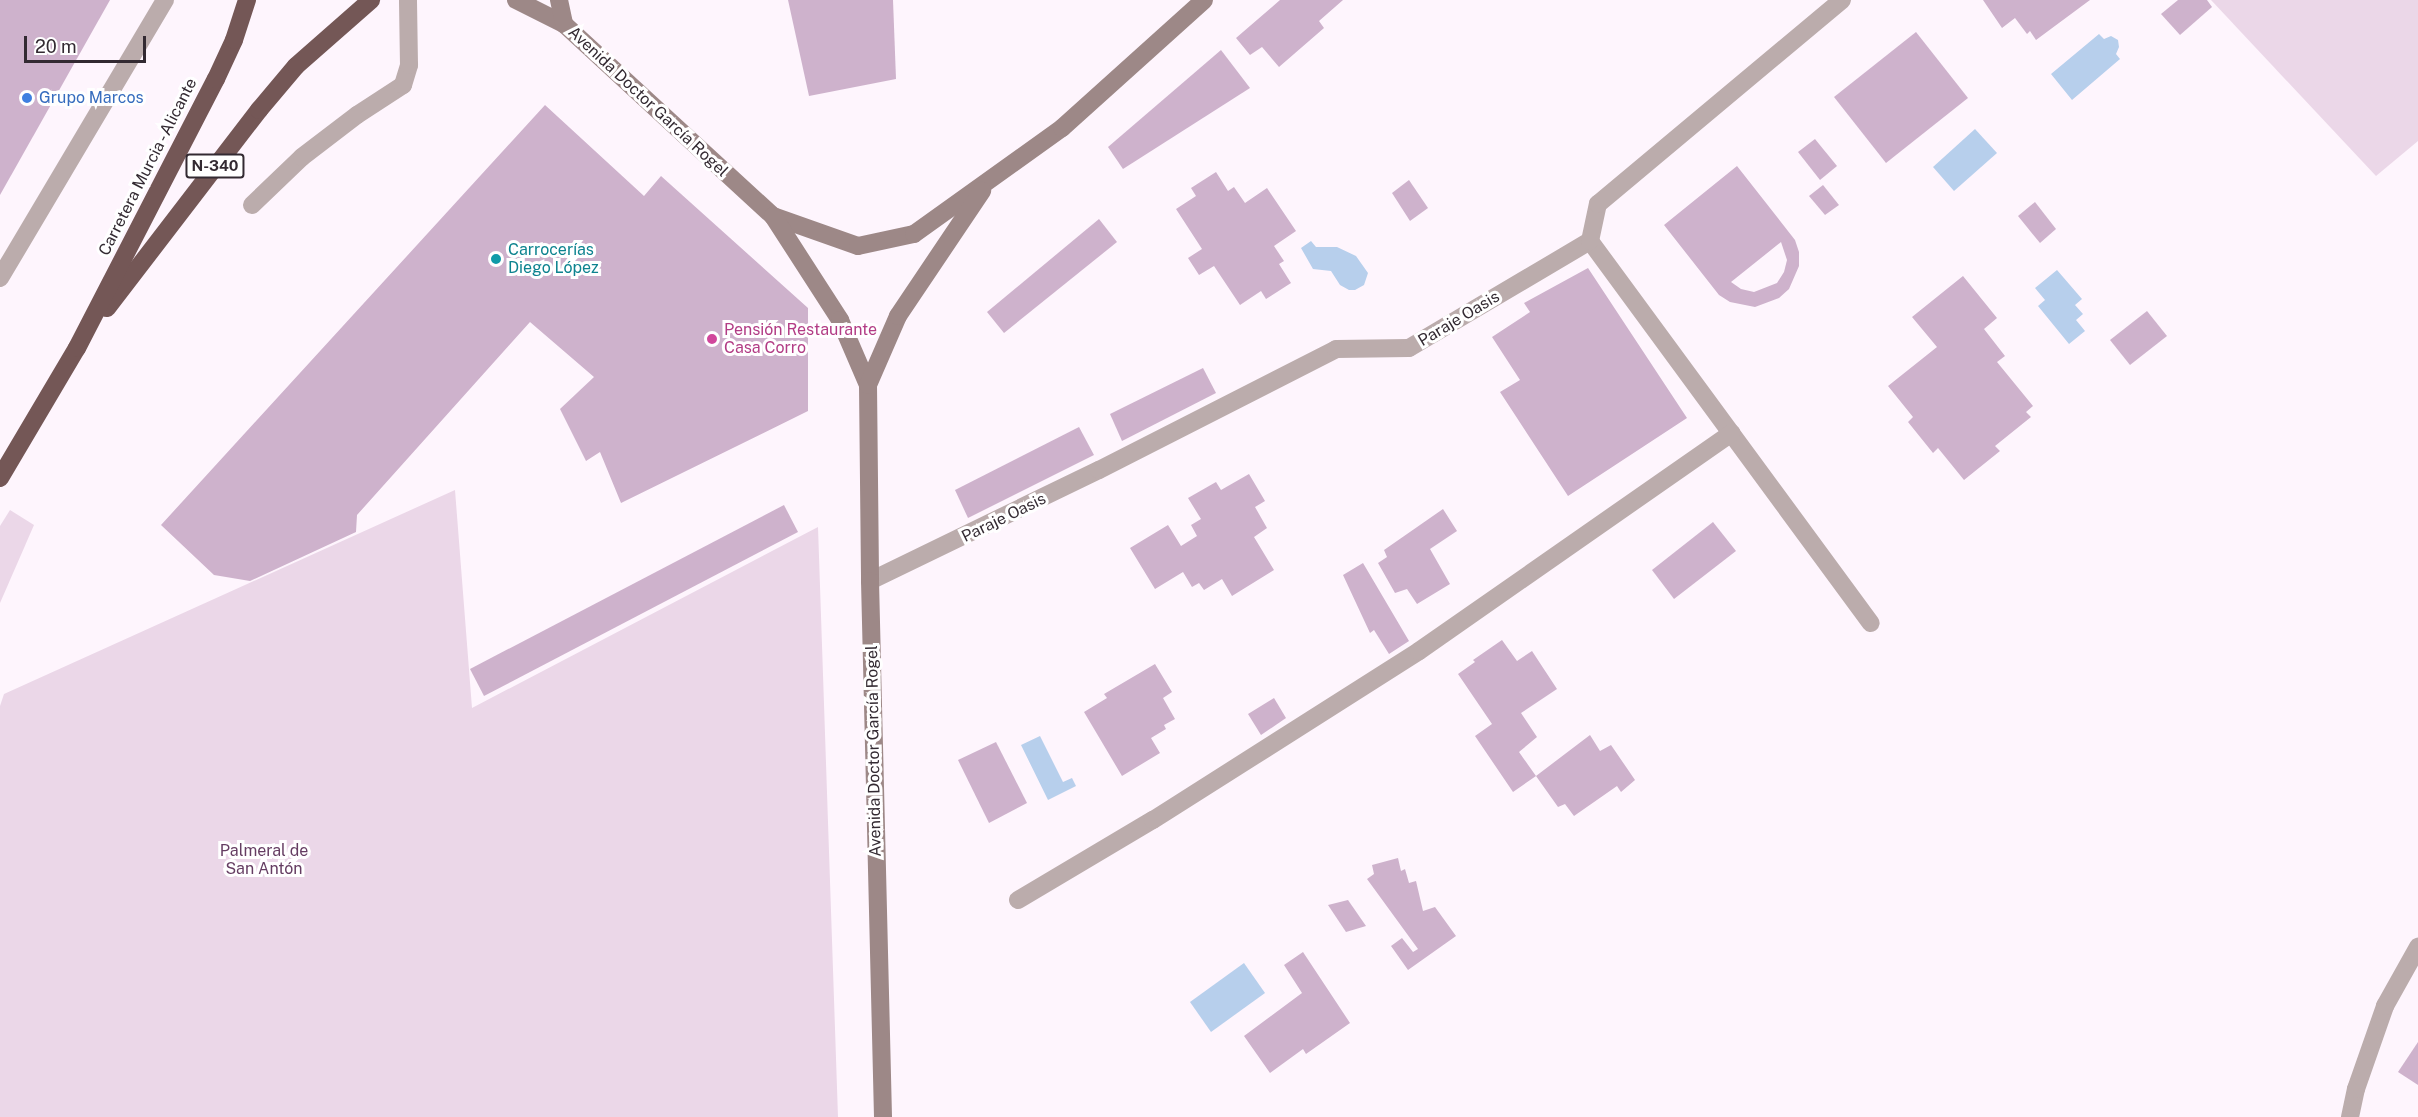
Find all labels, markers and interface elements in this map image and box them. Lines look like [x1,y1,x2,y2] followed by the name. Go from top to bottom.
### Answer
[564,23,732,181] street label: Avenida Doctor García Rogel
[27,24,148,62] scale bar
[35,36,77,57] text: 20 m
[94,73,202,261] street label: Carretera Murcia - Alicante
[39,88,144,108] place label: Grupo Marcos
[20,91,34,105] marker: Grupo Marcos
[185,154,245,178] road number: N-340
[508,240,599,278] place label: Carrocerías Diego López
[489,252,503,266] marker: Carrocerías Diego López
[1415,287,1503,351] street label: Paraje Oasis
[724,320,877,358] place label: Pensión Restaurante Casa Corro
[705,332,719,346] marker: Pensión Restaurante Casa Corro
[959,489,1049,547] street label: Paraje Oasis
[863,645,885,857] street label: Avenida Doctor García Rogel
[220,841,308,879] park label: Palmeral de San Antón

